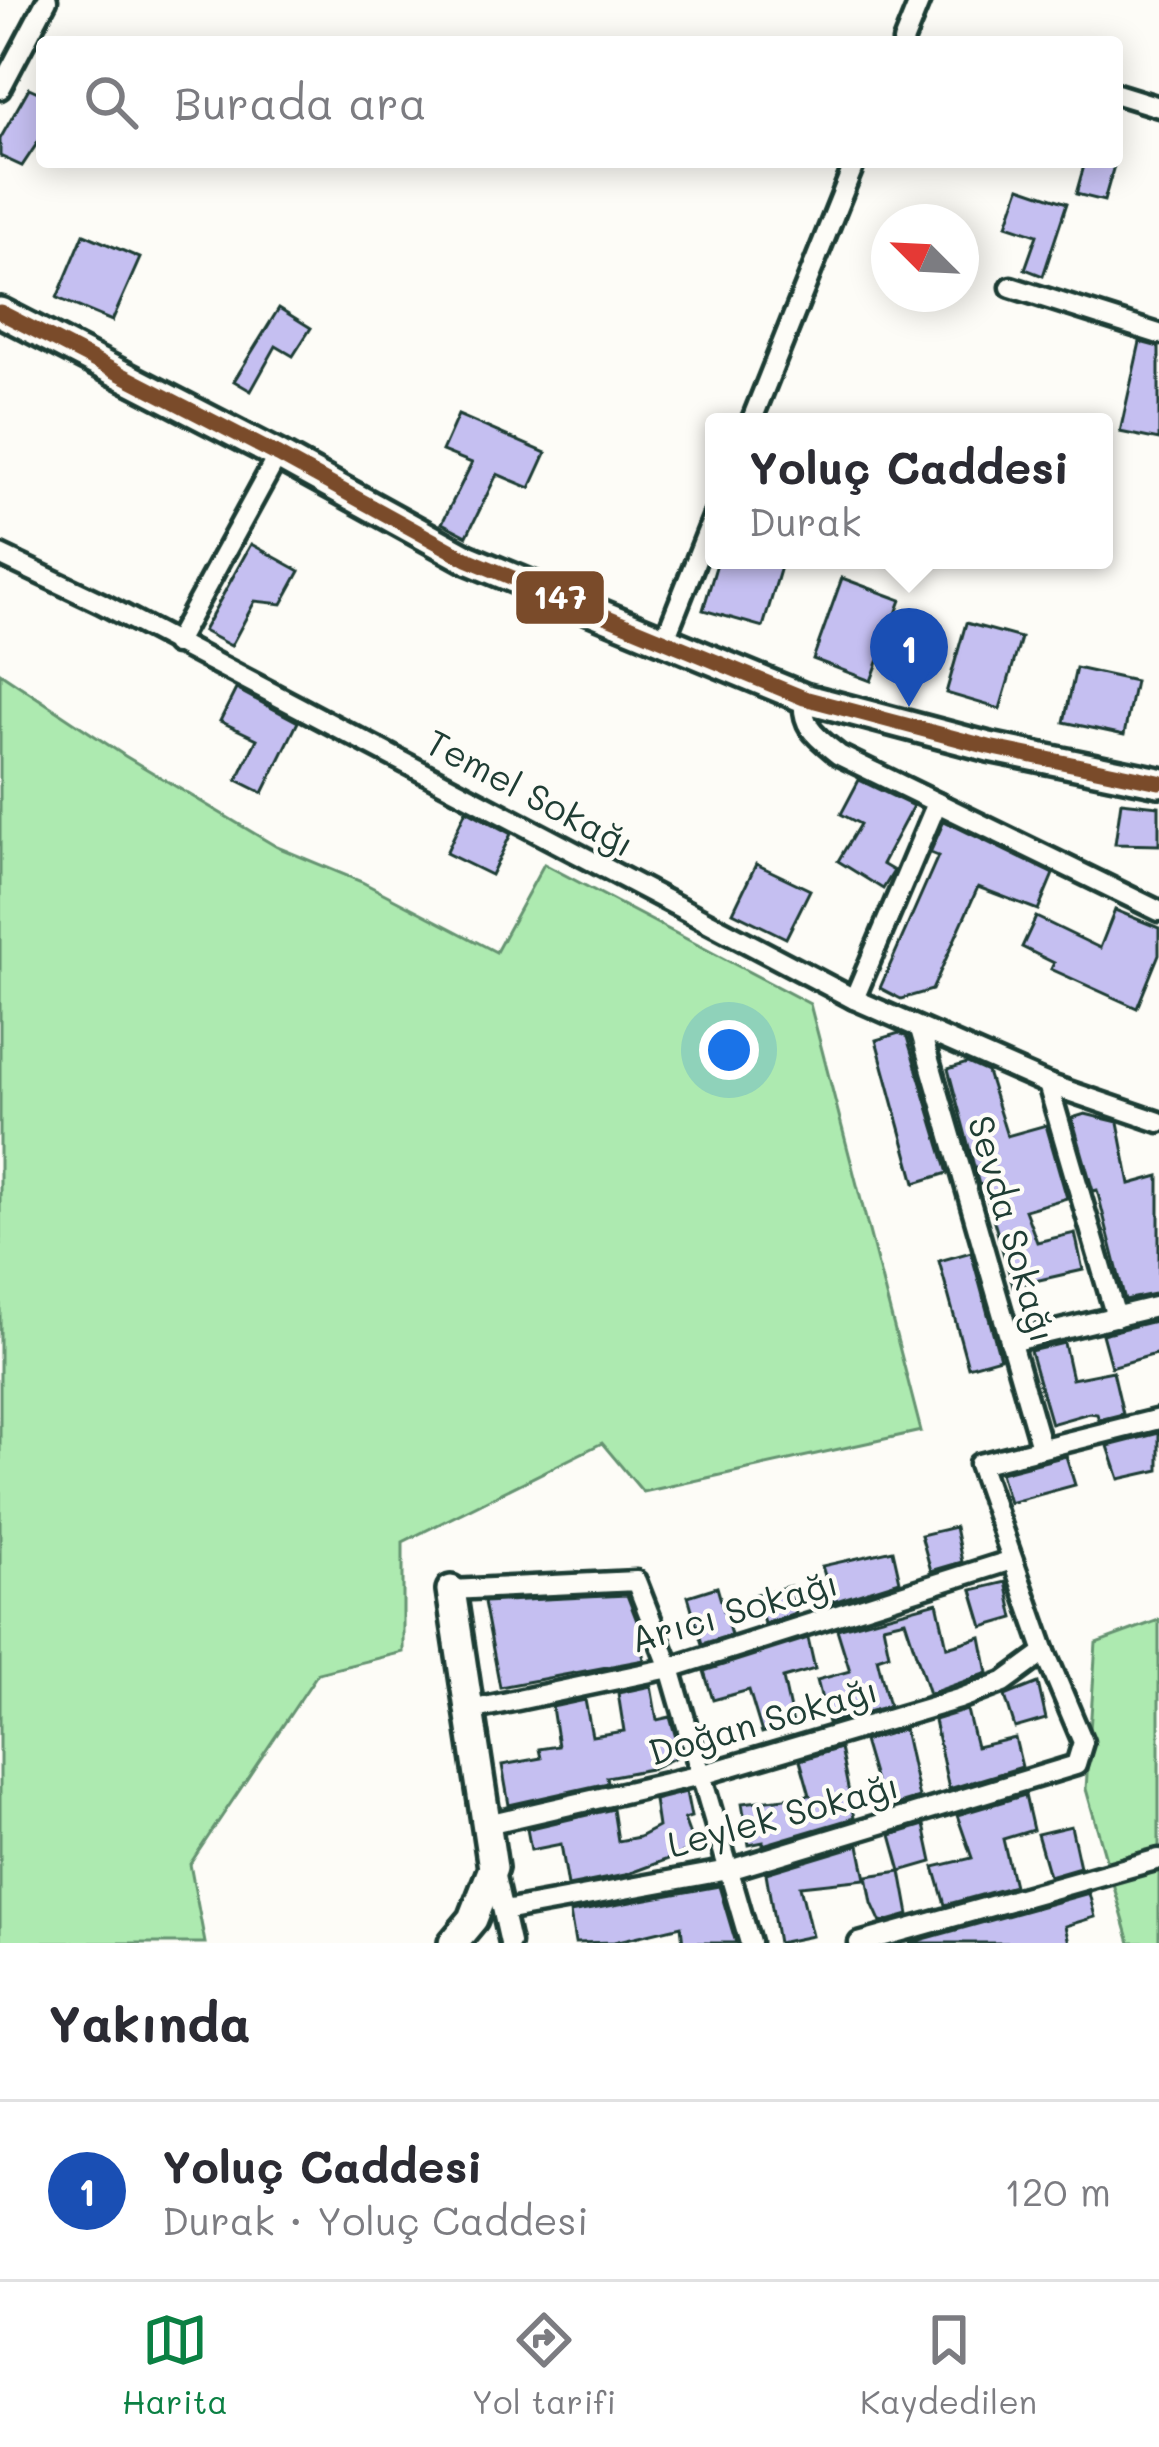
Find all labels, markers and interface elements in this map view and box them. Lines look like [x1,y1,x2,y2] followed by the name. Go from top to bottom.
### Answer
[36,36,1123,168] search box
[78,69,144,135] icon: search
[174,73,427,131] text: Burada ara
[871,204,979,312] north arrow
[705,413,1113,569] popup
[749,437,1069,495] text: Yoluç Caddesi
[749,495,861,546] text: Durak
[514,569,606,626] line badge: 147
[533,574,587,617] text: 147
[870,608,948,707] pin: 1
[418,717,643,866] street label: Temel Sokağı
[699,1020,759,1080] your location
[959,1110,1068,1347] street label: Sevda Sokağı
[624,1558,843,1662] street label: Arıcı Sokağı
[643,1664,883,1775] street label: Doğan Sokağı
[662,1760,904,1868] street label: Leylek Sokağı
[48,1988,251,2055] text: Yakında
[162,2136,483,2194] text: Yoluç Caddesi
[78,2165,96,2216] text: 1
[1004,2165,1111,2216] text: 120 m
[162,2194,589,2245] text: Durak · Yoluç Caddesi
[122,2307,228,2422] tab: Harita
[471,2307,616,2422] tab: Yol tarifi
[860,2307,1037,2422] tab: Kaydedilen

